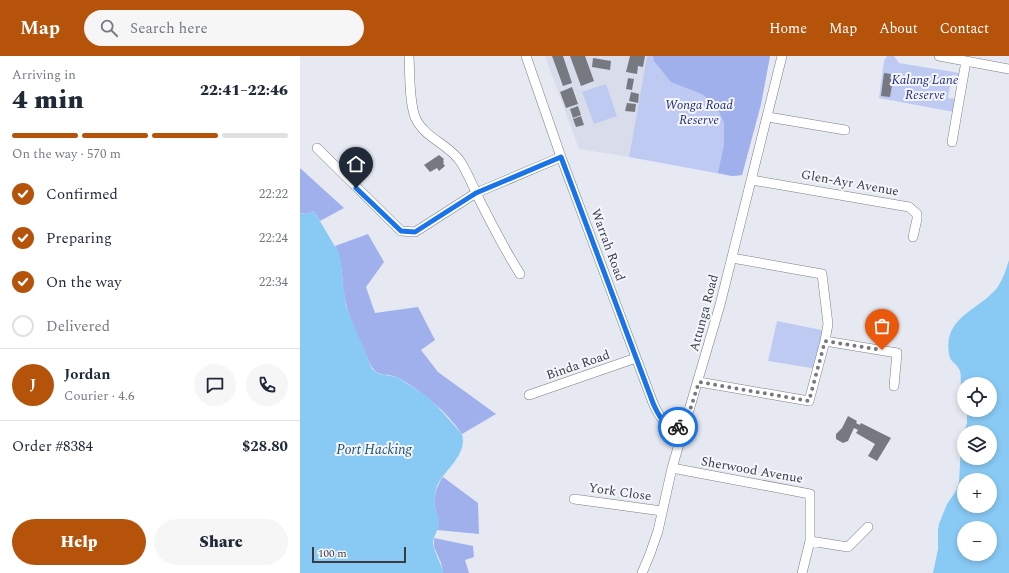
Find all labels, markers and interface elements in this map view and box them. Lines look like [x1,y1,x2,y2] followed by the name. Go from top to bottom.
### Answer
[84,10,364,46] search box
[20,14,60,43] text: Map
[98,17,120,39] icon: search
[130,17,208,40] text: Search here
[769,18,807,39] text: Home
[829,18,857,39] text: Map
[879,18,918,39] text: About
[940,18,989,39] text: Contact
[12,65,76,85] text: Arriving in
[892,70,959,105] park label: Kalang Lane Reserve
[200,79,288,102] text: 22:41–22:46
[12,80,84,120] text: 4 min
[665,95,733,130] park label: Wonga Road Reserve
[12,144,121,164] text: On the way · 570 m
[339,147,373,188] pin
[345,153,367,175] icon: home
[800,165,900,201] street label: Glen-Ayr Avenue
[12,183,34,205] icon: check
[46,183,118,206] text: Confirmed
[259,184,288,204] text: 22:22
[586,206,630,284] street label: Warrah Road
[12,227,34,249] icon: check
[46,227,112,250] text: Preparing
[259,228,288,248] text: 22:24
[12,271,34,293] icon: check
[46,271,121,294] text: On the way
[259,272,288,292] text: 22:34
[684,272,724,354] street label: Attunga Road
[865,309,899,350] pin
[46,315,110,338] text: Delivered
[871,315,893,337] icon: bag
[543,345,613,385] street label: Binda Road
[64,363,111,386] text: Jordan
[194,364,236,406] button: chat
[246,364,288,406] button: phone
[30,373,36,396] text: J
[957,377,997,561] map controls
[957,377,997,417] button: locate
[64,386,134,406] text: Courier · 4.6
[658,407,698,447] courier
[667,416,689,438] icon: bike
[957,425,997,465] button: layers
[12,435,93,458] text: Order #8384
[242,435,288,458] text: $28.80
[336,439,412,460] water label: Port Hacking
[699,451,805,489] street label: Sherwood Avenue
[957,473,997,513] button: +
[587,478,653,506] street label: York Close
[12,519,146,565] button: Help
[154,519,288,565] button: Share
[957,521,997,561] button: −
[312,545,406,564] scale bar
[318,545,347,562] text: 100 m

